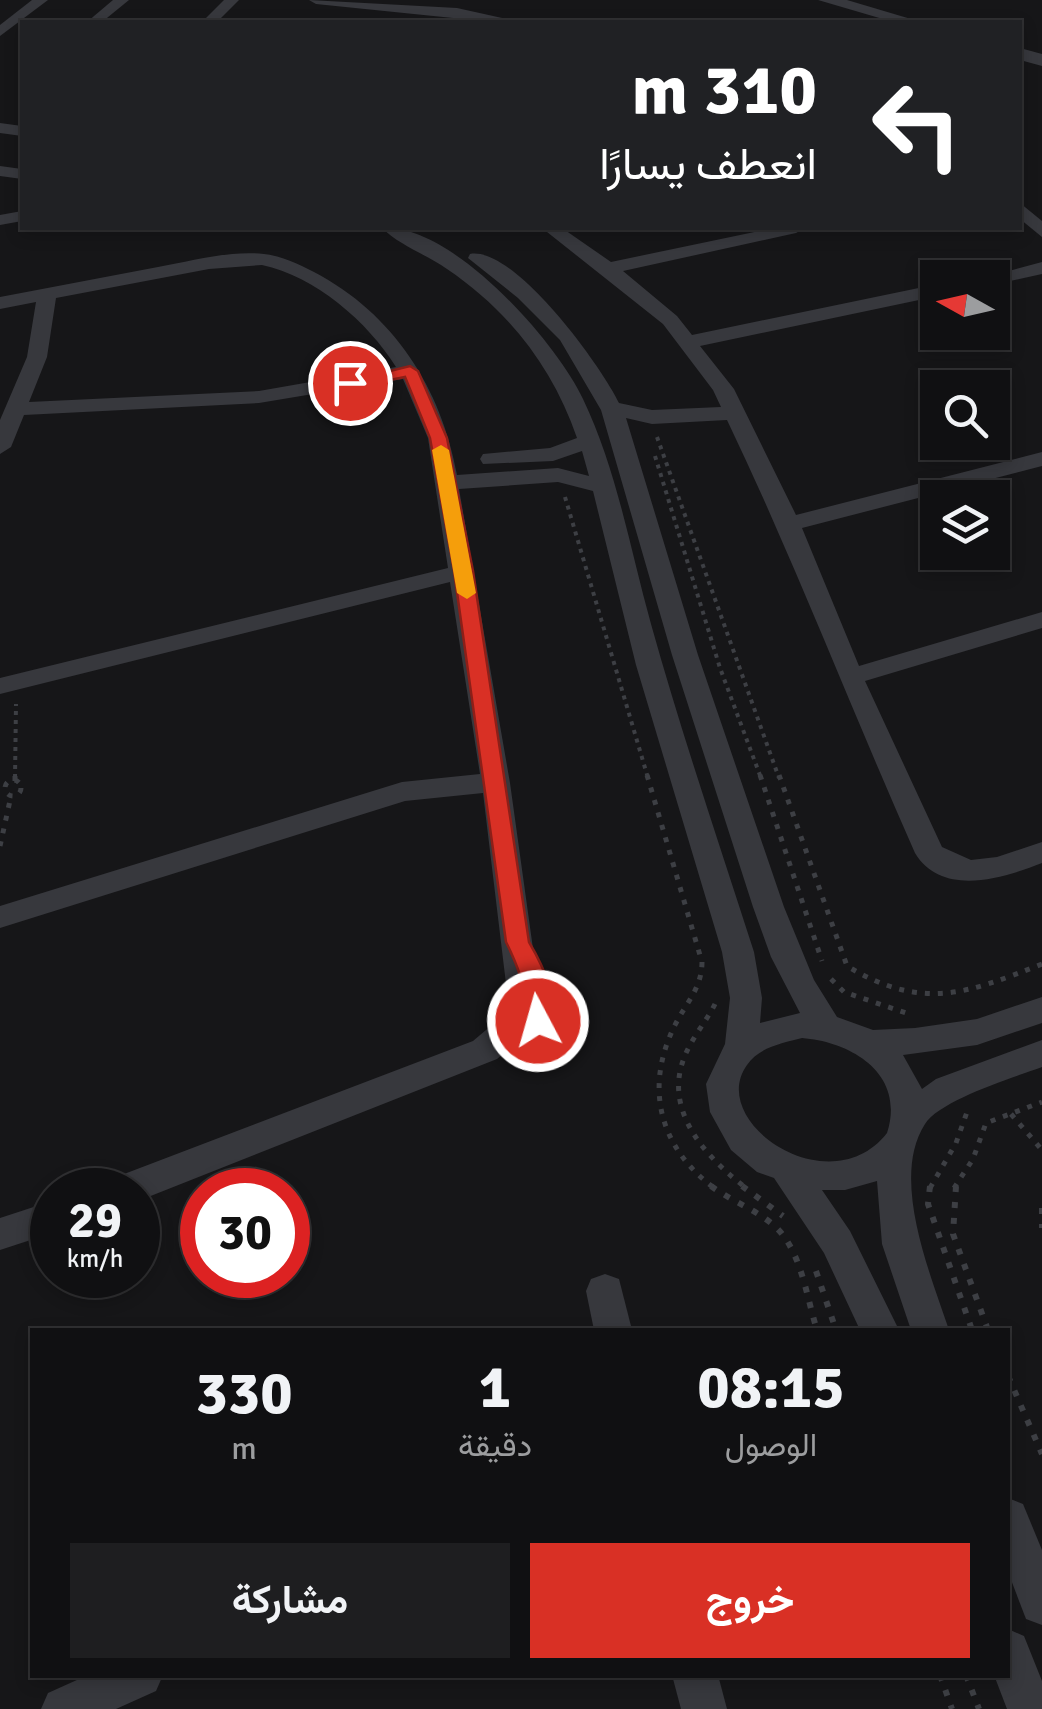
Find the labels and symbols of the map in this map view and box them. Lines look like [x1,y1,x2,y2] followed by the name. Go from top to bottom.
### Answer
[920,260,1010,350] north arrow
[308,341,393,426] pin
[486,969,590,1073] position arrow
[180,1168,310,1298] speed limit sign: 30

